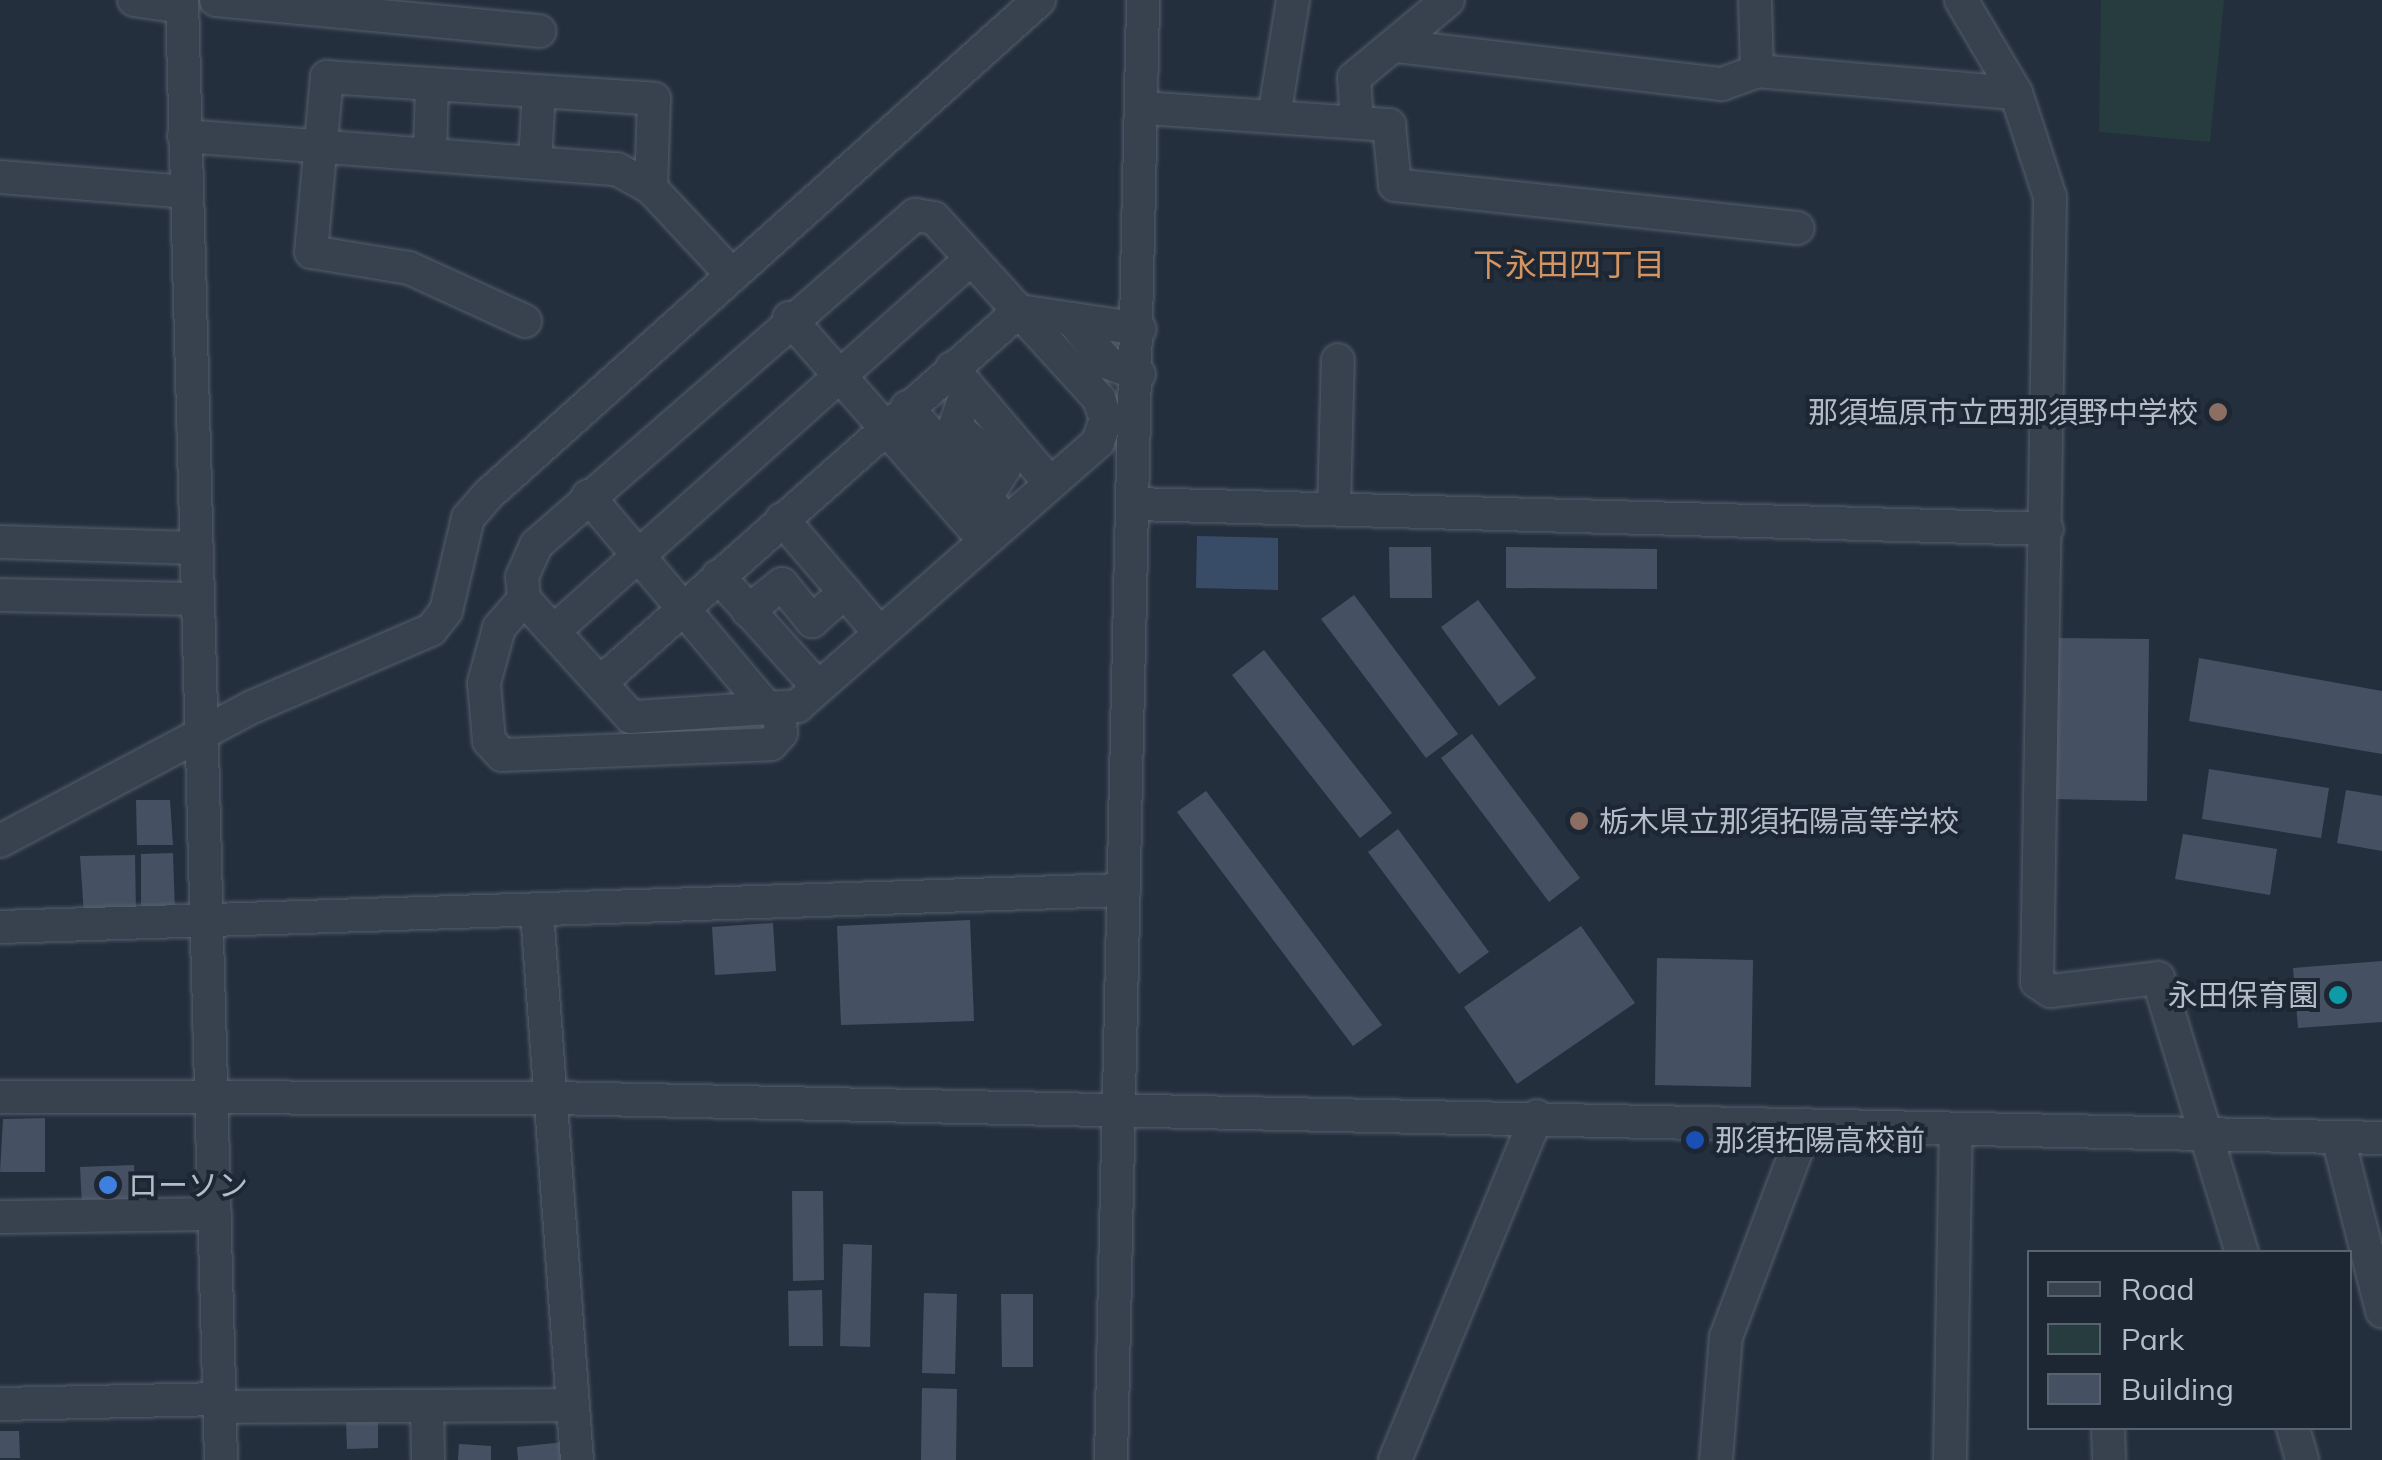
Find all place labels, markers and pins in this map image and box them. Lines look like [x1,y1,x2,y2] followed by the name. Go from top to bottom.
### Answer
[1808,394,2198,430] place label: 那須塩原市立西那須野中学校
[2207,401,2229,423] marker: 那須塩原市立西那須野中学校
[1599,803,1959,839] place label: 栃木県立那須拓陽高等学校
[1568,810,1590,832] marker: 栃木県立那須拓陽高等学校
[2168,977,2318,1013] place label: 永田保育園
[2327,984,2349,1006] marker: 永田保育園
[1715,1122,1925,1158] place label: 那須拓陽高校前
[1684,1129,1706,1151] marker: 那須拓陽高校前
[128,1167,248,1203] place label: ローソン
[97,1174,119,1196] marker: ローソン

